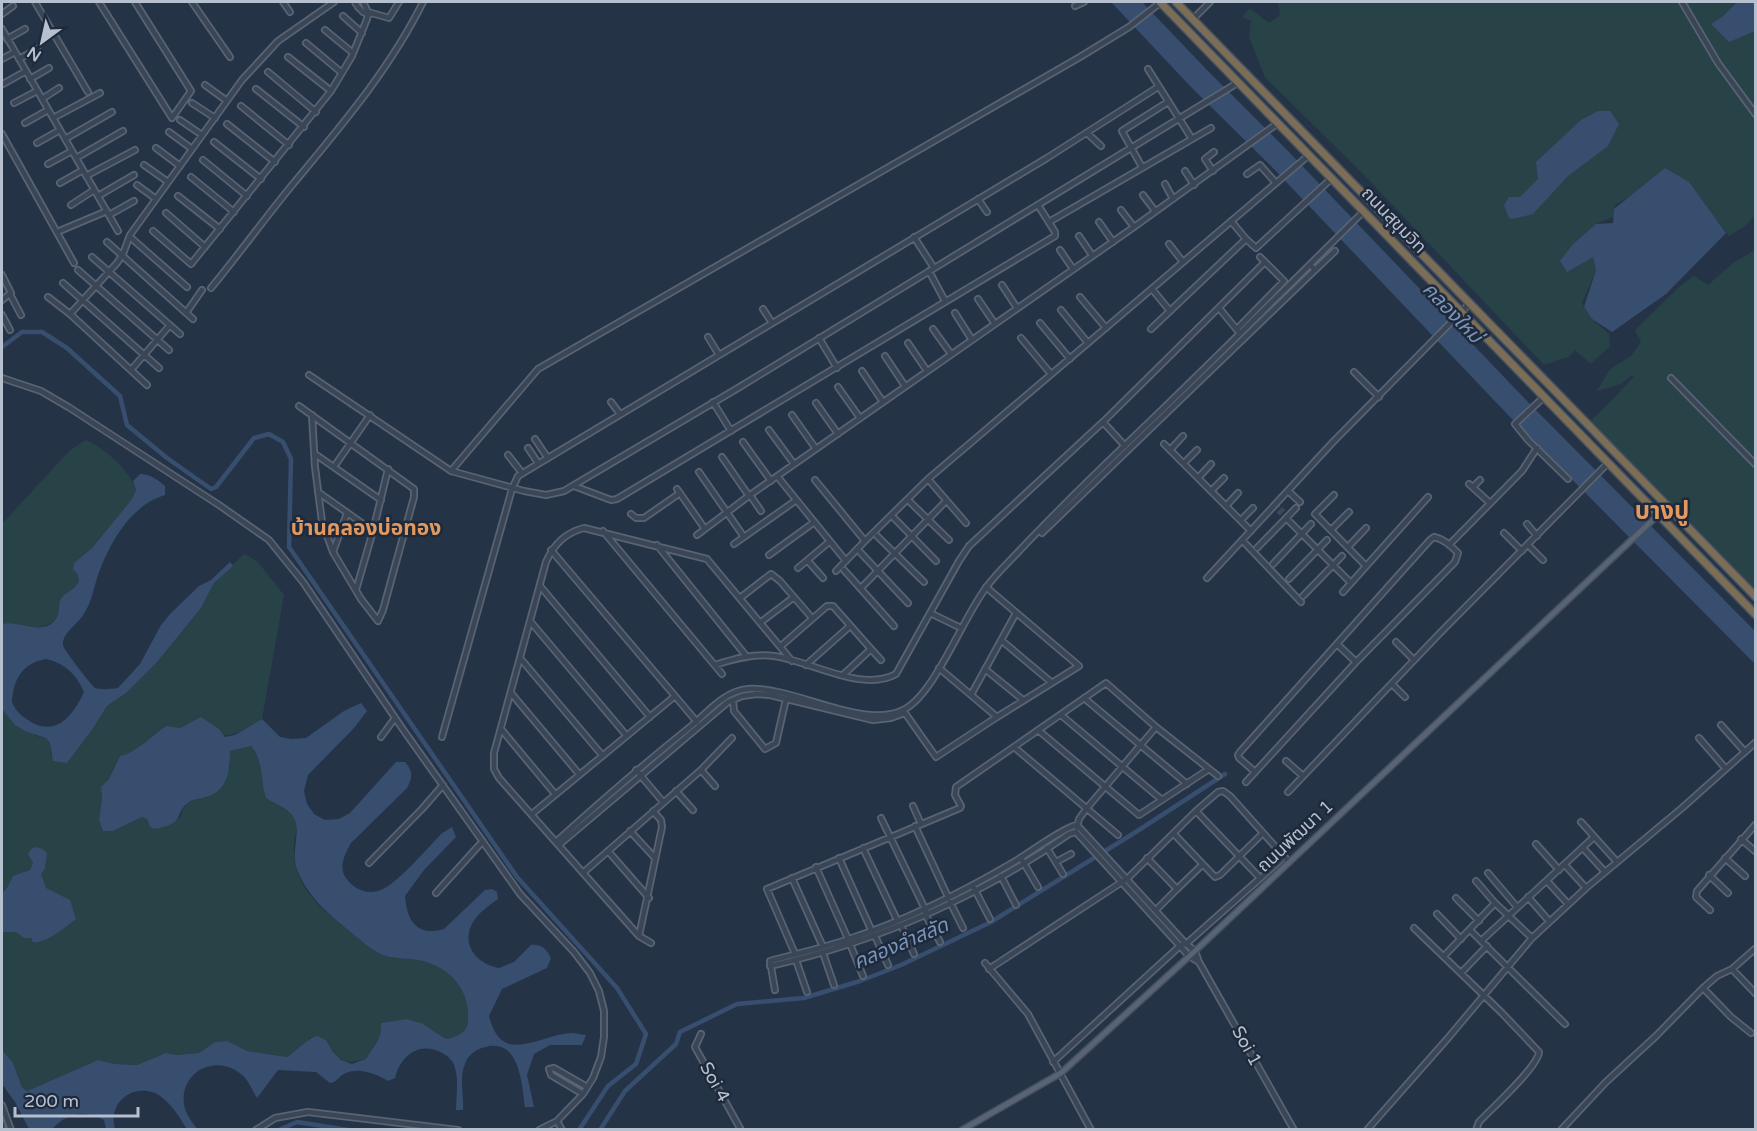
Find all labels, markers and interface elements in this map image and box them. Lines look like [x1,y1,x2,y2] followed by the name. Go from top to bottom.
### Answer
[12,12,72,72] north arrow
[24,42,45,66] text: N
[1357,182,1431,258] street label: ถนนสุขุมวิท
[1417,277,1489,351] water label: คลองใหม่
[1635,497,1689,526] district label: บางปู
[291,516,441,541] district label: บ้านคลองบ่อทอง
[1252,795,1338,877] street label: ถนนพัฒนา 1
[850,913,953,975] water label: คลองลำสลัด
[1227,1022,1267,1070] street label: Soi 1
[695,1058,735,1106] street label: Soi 4
[15,1080,138,1118] scale bar
[24,1090,79,1112] text: 200 m

